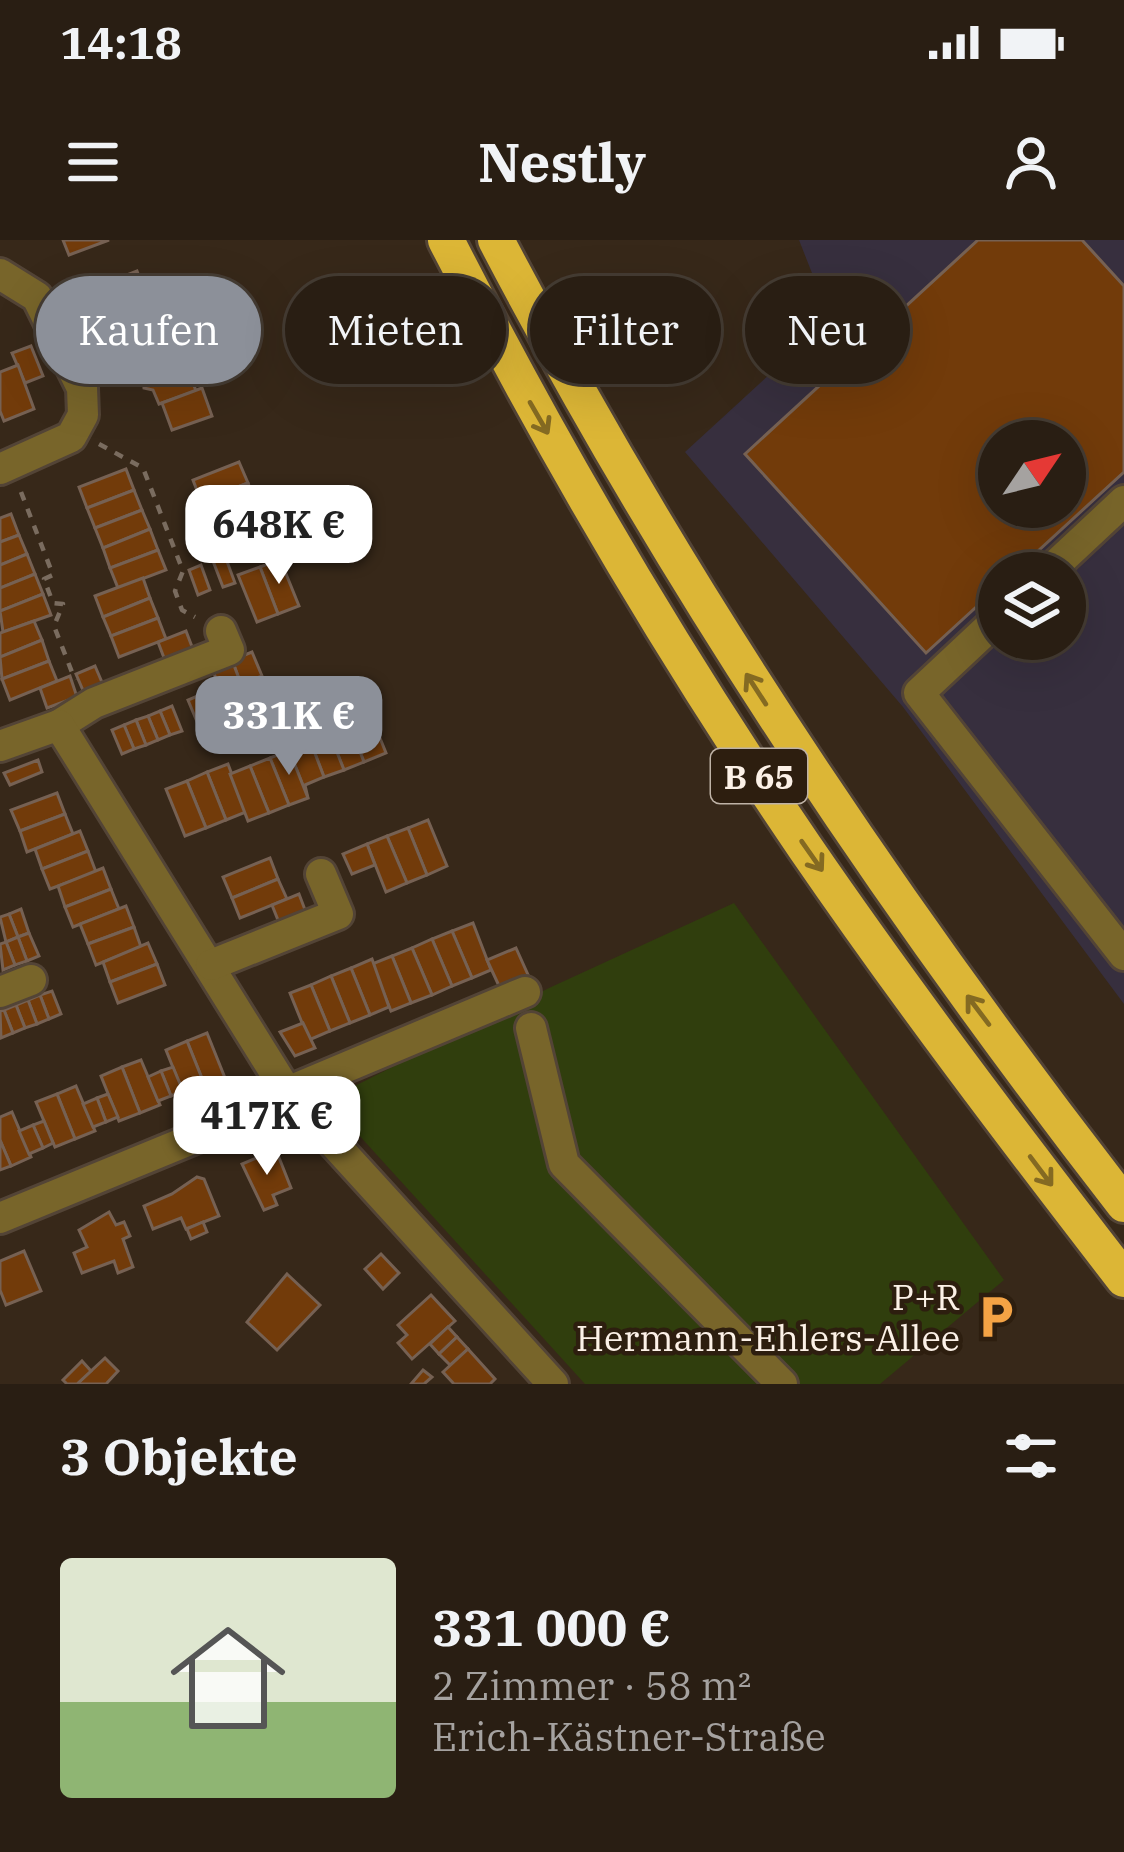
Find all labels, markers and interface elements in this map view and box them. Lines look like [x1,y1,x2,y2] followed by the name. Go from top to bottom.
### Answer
[60,13,182,71] text: 14:18
[478,127,646,197] text: Nestly
[60,129,126,195] icon: menu
[998,129,1064,195] icon: person
[36,276,261,384] chip: Kaufen
[285,276,506,384] chip: Mieten
[530,276,721,384] chip: Filter
[745,276,910,384] chip: Neu
[527,400,551,435] one-way arrow
[978,420,1086,528] north arrow
[978,420,1086,660] map controls
[181,485,377,587] pin: 648K €
[212,498,346,549] text: 648K €
[978,552,1086,660] button: layers
[744,672,769,706] one-way arrow
[191,676,387,778] pin: 331K €
[222,689,356,740] text: 331K €
[711,749,807,803] road number: B 65
[799,839,824,872] one-way arrow
[965,994,991,1027] one-way arrow
[169,1076,365,1178] pin: 417K €
[200,1089,334,1140] text: 417K €
[1028,1154,1053,1187] one-way arrow
[576,1273,960,1361] place label: P+R Hermann-Ehlers-Allee
[971,1292,1021,1342] parking icon: P+R Hermann-Ehlers-Allee
[60,1423,298,1489] text: 3 Objekte
[998,1423,1064,1489] icon: filters
[432,1594,671,1660] text: 331 000 €
[156,1606,300,1750] icon: home
[432,1660,751,1711] text: 2 Zimmer · 58 m²
[432,1711,826,1762] text: Erich-Kästner-Straße

